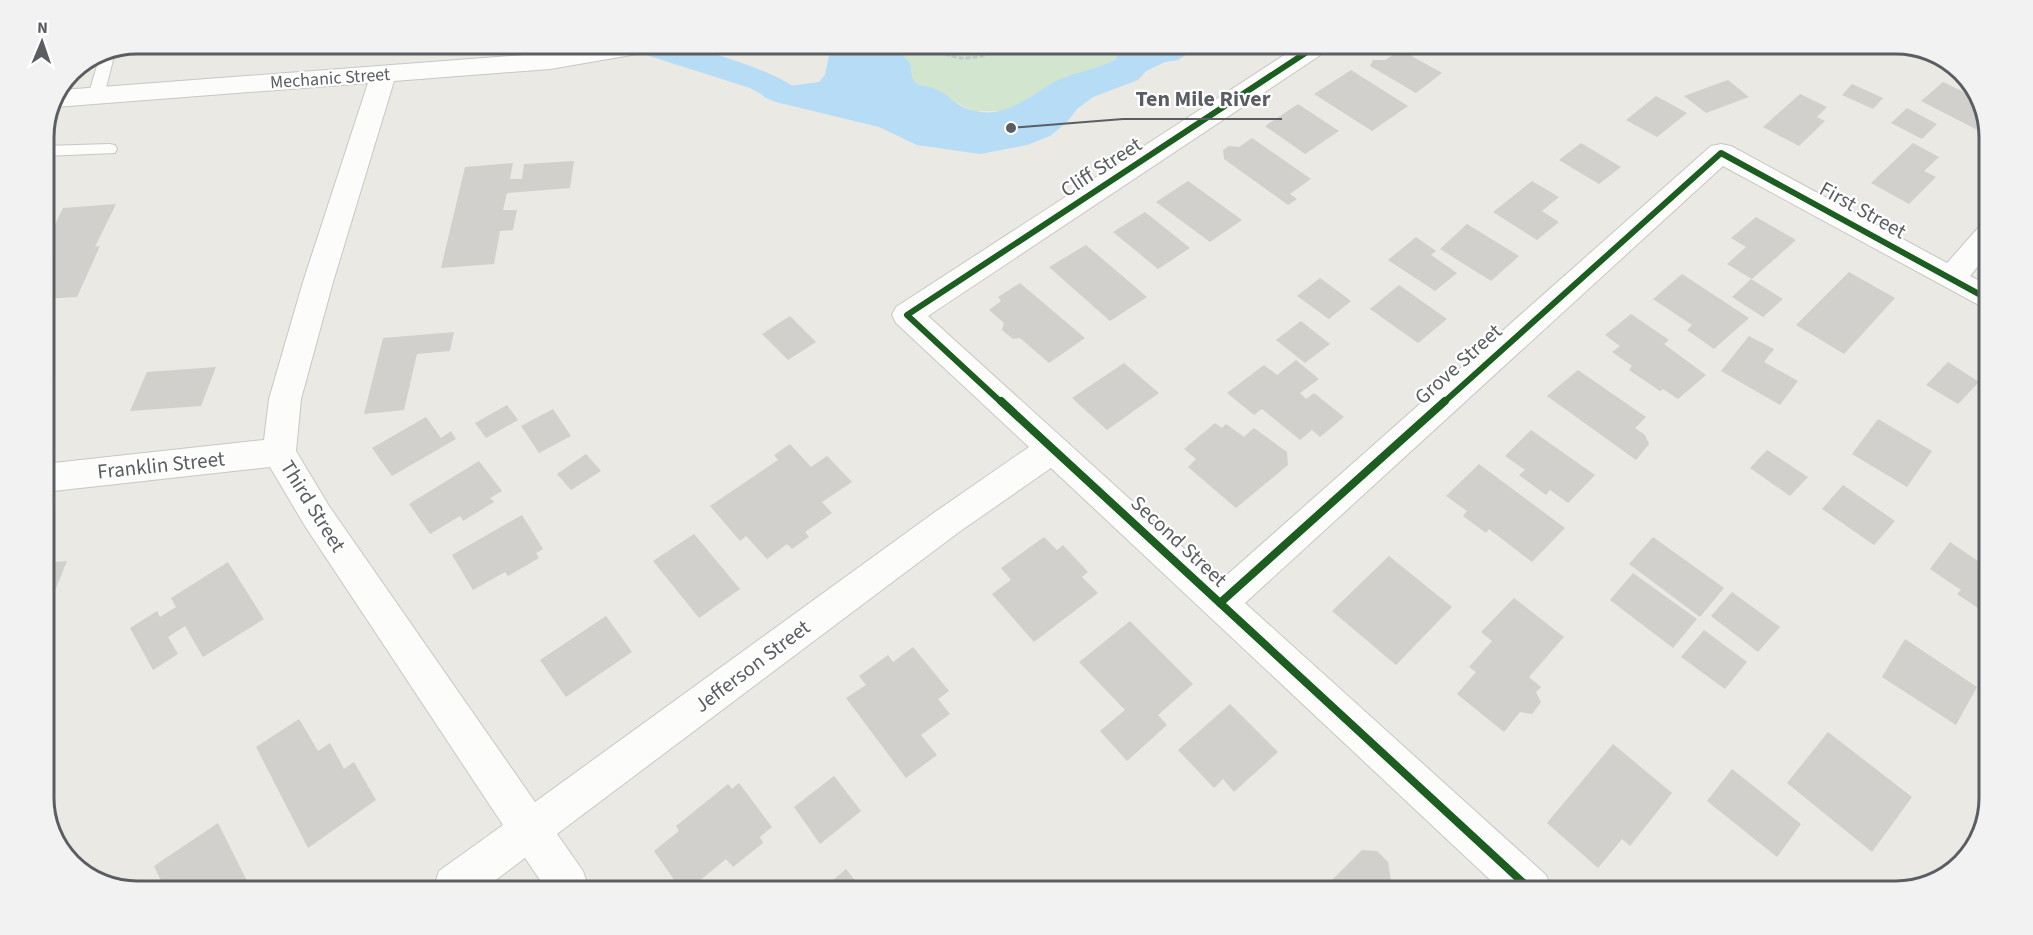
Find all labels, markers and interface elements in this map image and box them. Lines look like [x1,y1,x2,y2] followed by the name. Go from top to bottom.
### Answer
[12,12,72,72] north arrow
[37,17,48,39] text: N
[269,62,391,95] street label: Mechanic Street
[1123,79,1282,119] callout: Ten Mile River
[1136,83,1271,115] text: Ten Mile River
[1054,130,1148,204] street label: Cliff Street
[1814,174,1912,246] street label: First Street
[1408,317,1508,411] street label: Grove Street
[96,443,226,487] street label: Franklin Street
[273,454,353,558] street label: Third Street
[1124,488,1234,594] street label: Second Street
[688,612,816,720] street label: Jefferson Street

